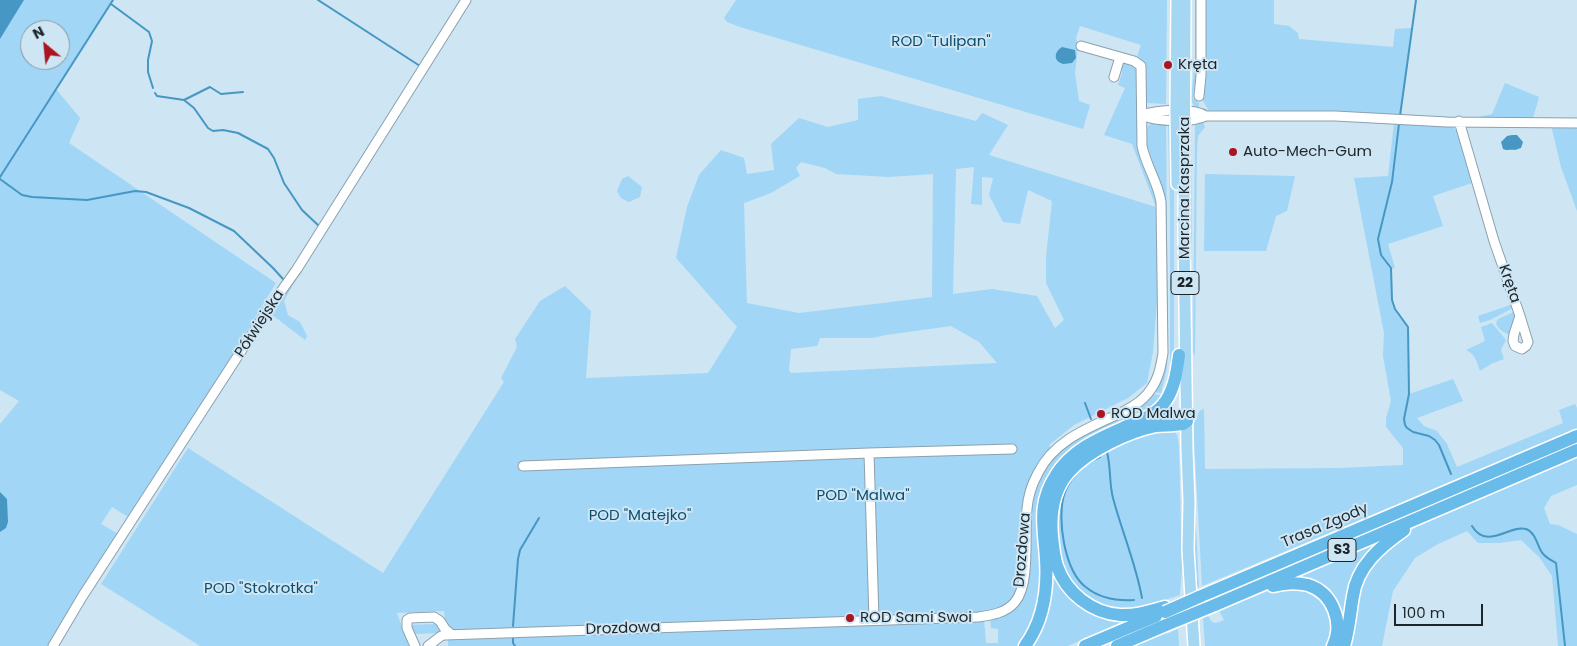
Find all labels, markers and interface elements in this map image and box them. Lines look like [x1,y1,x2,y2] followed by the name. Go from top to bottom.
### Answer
[20,20,70,70] north arrow
[29,21,48,44] text: N
[891,33,991,51] park label: ROD "Tulipan"
[1178,56,1217,74] place label: Kręta
[1162,59,1174,71] marker: Kręta
[1176,117,1194,259] street label: Marcina Kasprzaka
[1243,143,1372,161] place label: Auto-Mech-Gum
[1227,146,1239,158] marker: Auto-Mech-Gum
[1494,262,1524,306] street label: Kręta
[1171,272,1199,294] road number: 22
[232,287,288,361] street label: Półwiejska
[1111,405,1196,423] place label: ROD Malwa
[1095,408,1107,420] marker: ROD Malwa
[816,487,910,505] park label: POD "Malwa"
[1279,500,1371,552] street label: Trasa Zgody
[589,507,691,525] park label: POD "Matejko"
[1011,512,1035,588] street label: Drozdowa
[1328,538,1356,562] road number: S3
[204,580,318,598] park label: POD "Stokrotka"
[1397,594,1486,626] scale bar
[1402,602,1445,623] text: 100 m
[860,609,972,627] place label: ROD Sami Swoi
[844,612,856,624] marker: ROD Sami Swoi
[585,619,661,639] street label: Drozdowa

